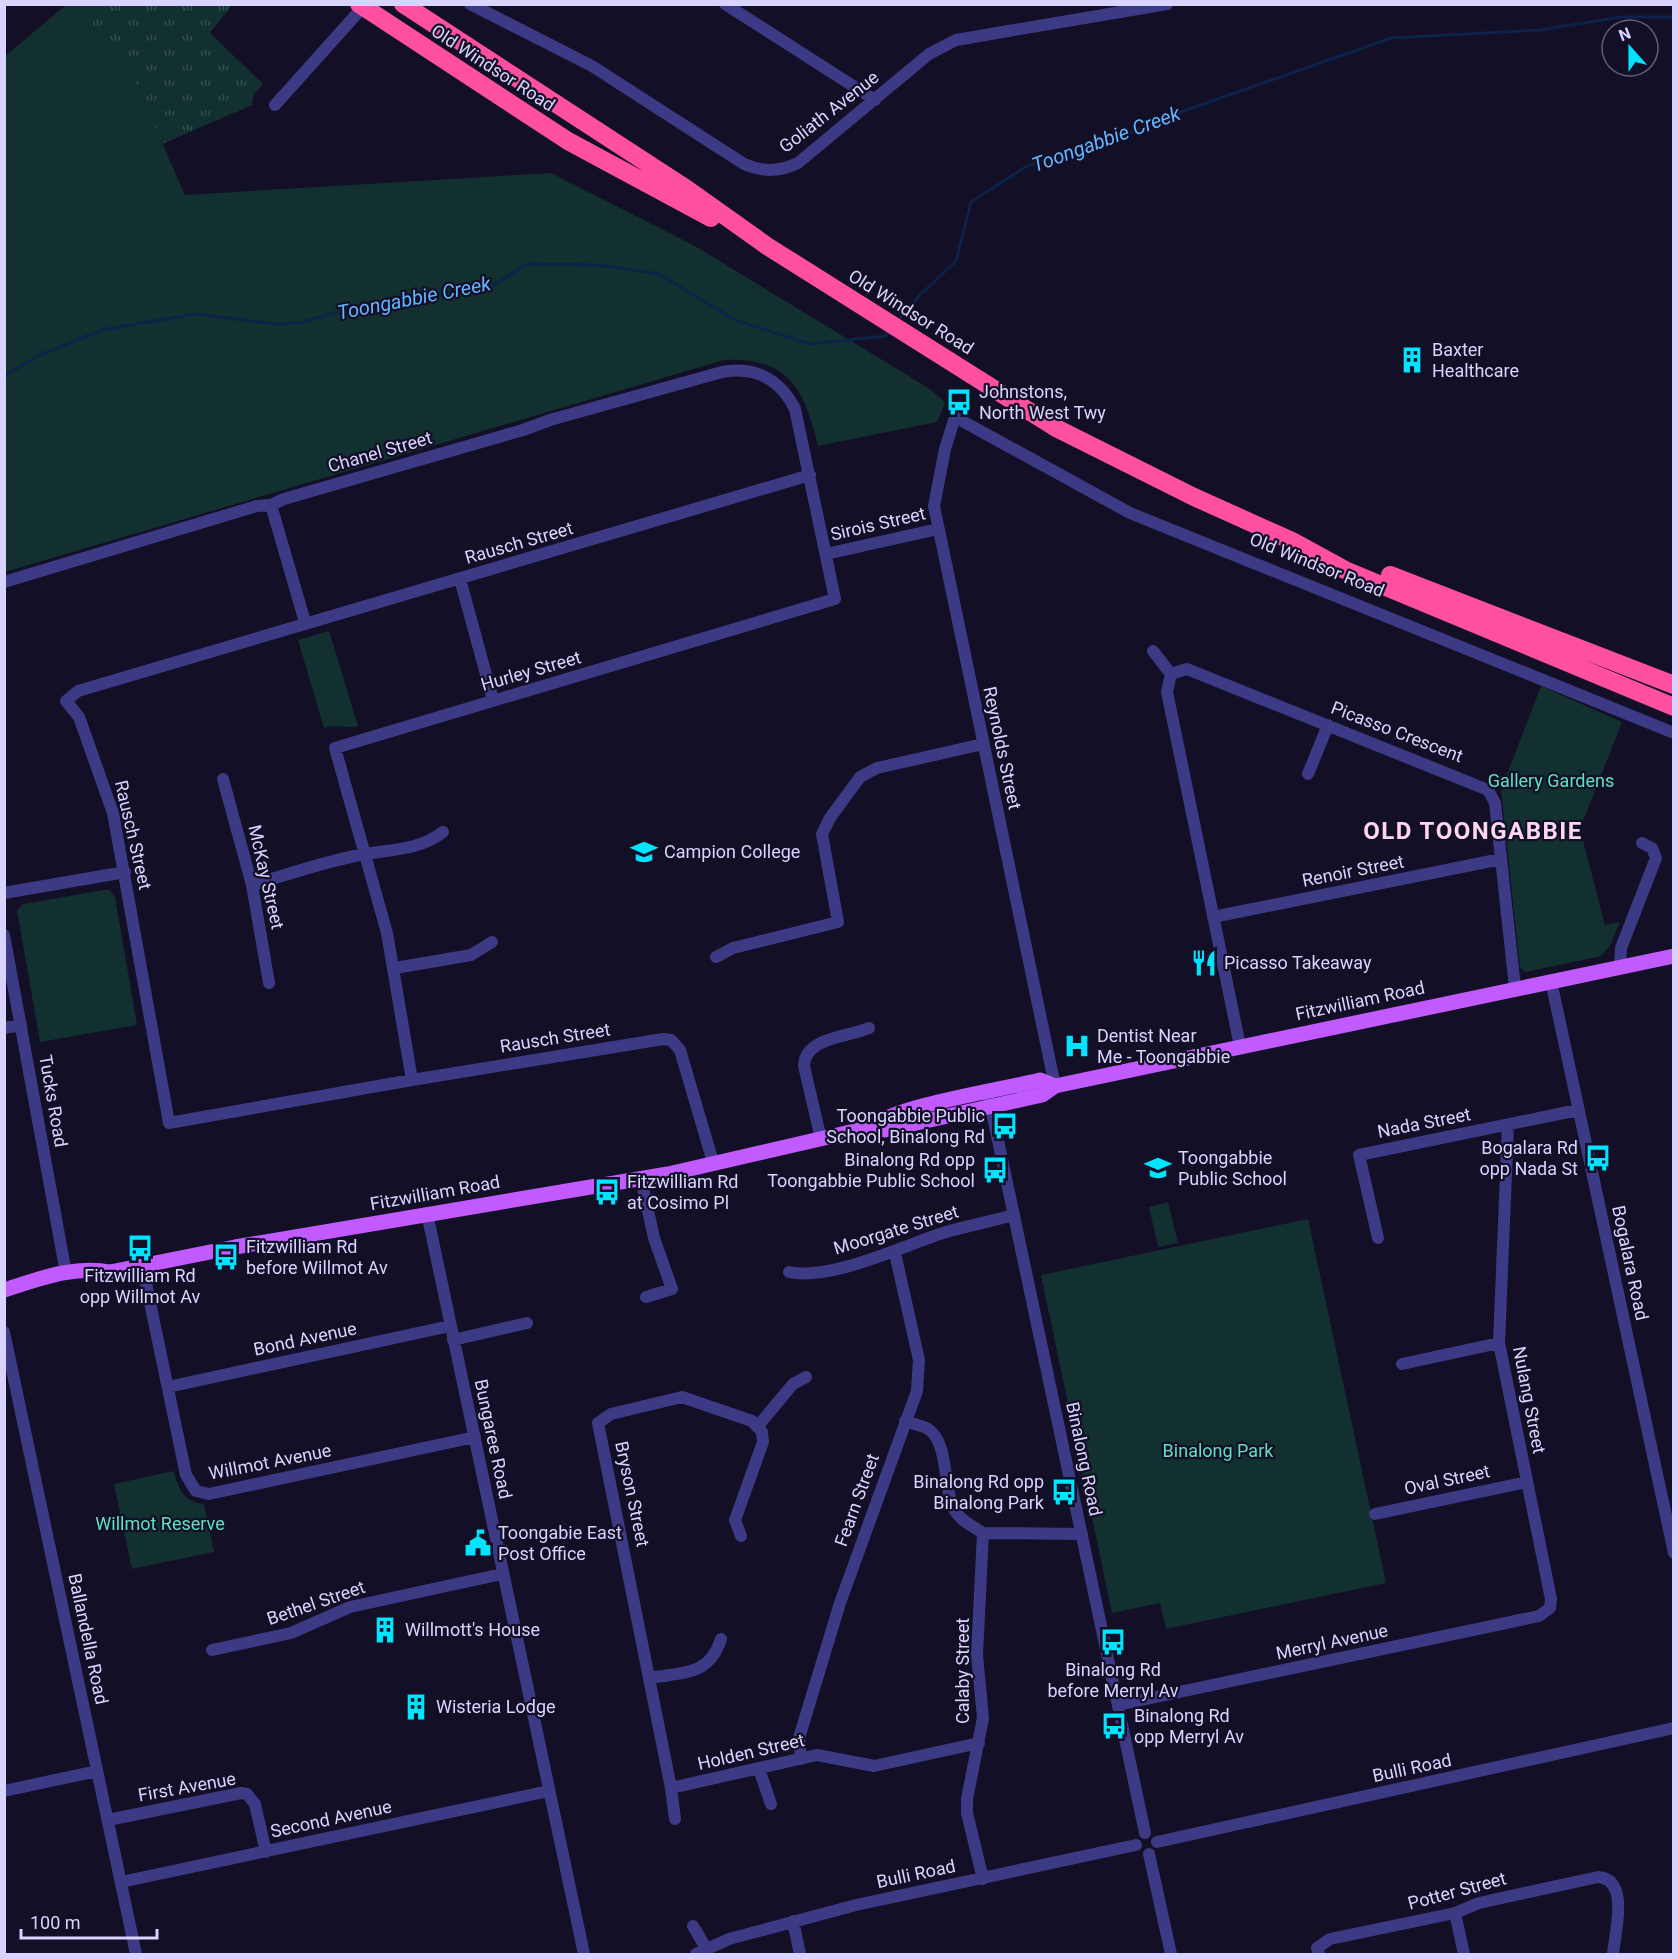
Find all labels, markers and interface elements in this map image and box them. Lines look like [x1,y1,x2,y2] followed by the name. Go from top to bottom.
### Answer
[1600,18,1660,78] north arrow
[427,20,559,115] street label: Old Windsor Road
[1616,24,1633,45] text: N
[775,66,883,157] street label: Goliath Avenue
[1029,101,1185,177] water label: Toongabbie Creek
[845,265,978,358] street label: Old Windsor Road
[335,271,494,325] water label: Toongabbie Creek
[1432,339,1519,381] place label: Baxter Healthcare
[1397,345,1427,375] building icon: Baxter Healthcare
[979,381,1106,423] place label: Johnstons, North West Twy
[944,387,974,417] bus stop icon: Johnstons, North West Twy
[325,427,434,476] street label: Chanel Street
[828,502,928,545] street label: Sirois Street
[462,517,575,568] street label: Rausch Street
[1247,528,1388,601] street label: Old Windsor Road
[478,646,583,695] street label: Hurley Street
[979,685,1026,811] street label: Reynolds Street
[1328,697,1466,766] street label: Picasso Crescent
[1488,770,1614,791] park label: Gallery Gardens
[111,778,156,892] street label: Rausch Street
[1363,817,1583,845] district label: OLD TOONGABBIE
[244,823,289,931] street label: McKay Street
[629,837,659,867] school or university icon: Campion College
[664,841,800,862] place label: Campion College
[1300,850,1406,891] street label: Renoir Street
[1189,948,1219,978] restaurant icon: Picasso Takeaway
[1224,952,1372,973] place label: Picasso Takeaway
[1293,977,1426,1024] street label: Fitzwilliam Road
[498,1018,612,1057] street label: Rausch Street
[1097,1025,1230,1067] place label: Dentist Near Me - Toongabbie
[1062,1031,1092,1061] hospital icon: Dentist Near Me - Toongabbie
[35,1053,72,1149] street label: Tucks Road
[1376,1103,1472,1142] street label: Nada Street
[826,1105,985,1147] place label: Toongabbie Public School, Binalong Rd
[990,1111,1020,1141] bus stop icon: Toongabbie Public School, Binalong Rd
[1479,1137,1578,1179] place label: Bogalara Rd opp Nada St
[1583,1143,1613,1173] bus stop icon: Bogalara Rd opp Nada St
[1178,1147,1287,1189] place label: Toongabbie Public School
[767,1149,975,1191] place label: Binalong Rd opp Toongabbie Public School
[1143,1153,1173,1183] school or university icon: Toongabbie Public School
[980,1155,1010,1185] bus stop icon: Binalong Rd opp Toongabbie Public School
[368,1171,502,1214] street label: Fitzwilliam Road
[627,1171,738,1213] place label: Fitzwilliam Rd at Cosimo Pl
[592,1177,622,1207] bus stop icon: Fitzwilliam Rd at Cosimo Pl
[831,1201,961,1258] street label: Moorgate Street
[1608,1204,1653,1322] street label: Bogalara Road
[125,1233,155,1263] bus stop icon: Fitzwilliam Rd opp Willmot Av
[246,1236,388,1278] place label: Fitzwilliam Rd before Willmot Av
[211,1242,241,1272] bus stop icon: Fitzwilliam Rd before Willmot Av
[80,1265,201,1307] place label: Fitzwilliam Rd opp Willmot Av
[251,1317,358,1360] street label: Bond Avenue
[1509,1344,1550,1455] street label: Nulang Street
[471,1377,516,1501] street label: Bungaree Road
[1062,1400,1107,1518] street label: Binalong Road
[207,1439,333,1484] street label: Willmot Avenue
[611,1439,654,1549] street label: Bryson Street
[1163,1440,1274,1461] park label: Binalong Park
[830,1451,883,1549] street label: Fearn Street
[1402,1460,1492,1499] street label: Oval Street
[913,1471,1045,1513] place label: Binalong Rd opp Binalong Park
[1049,1477,1079,1507] bus stop icon: Binalong Rd opp Binalong Park
[95,1513,225,1534] park label: Willmot Reserve
[498,1522,622,1564] place label: Toongabie East Post Office
[463,1528,493,1558] public building icon: Toongabie East Post Office
[64,1571,113,1706] street label: Ballandella Road
[264,1576,368,1629] street label: Bethel Street
[370,1615,400,1645] building icon: Willmott's House
[952,1618,973,1724] street label: Calaby Street
[405,1619,540,1640] place label: Willmott's House
[1274,1619,1390,1664] street label: Merryl Avenue
[1098,1627,1128,1657] bus stop icon: Binalong Rd before Merryl Av
[1047,1659,1179,1701] place label: Binalong Rd before Merryl Av
[401,1692,431,1722] building icon: Wisteria Lodge
[436,1696,556,1717] place label: Wisteria Lodge
[1134,1705,1244,1747] place label: Binalong Rd opp Merryl Av
[1099,1711,1129,1741] bus stop icon: Binalong Rd opp Merryl Av
[695,1729,806,1774] street label: Holden Street
[1371,1749,1453,1786] street label: Bulli Road
[136,1768,237,1805] street label: First Avenue
[268,1795,393,1842] street label: Second Avenue
[875,1855,957,1892] street label: Bulli Road
[1405,1867,1508,1914] street label: Potter Street
[21,1902,158,1940] scale bar
[30,1912,81,1933] text: 100 m

